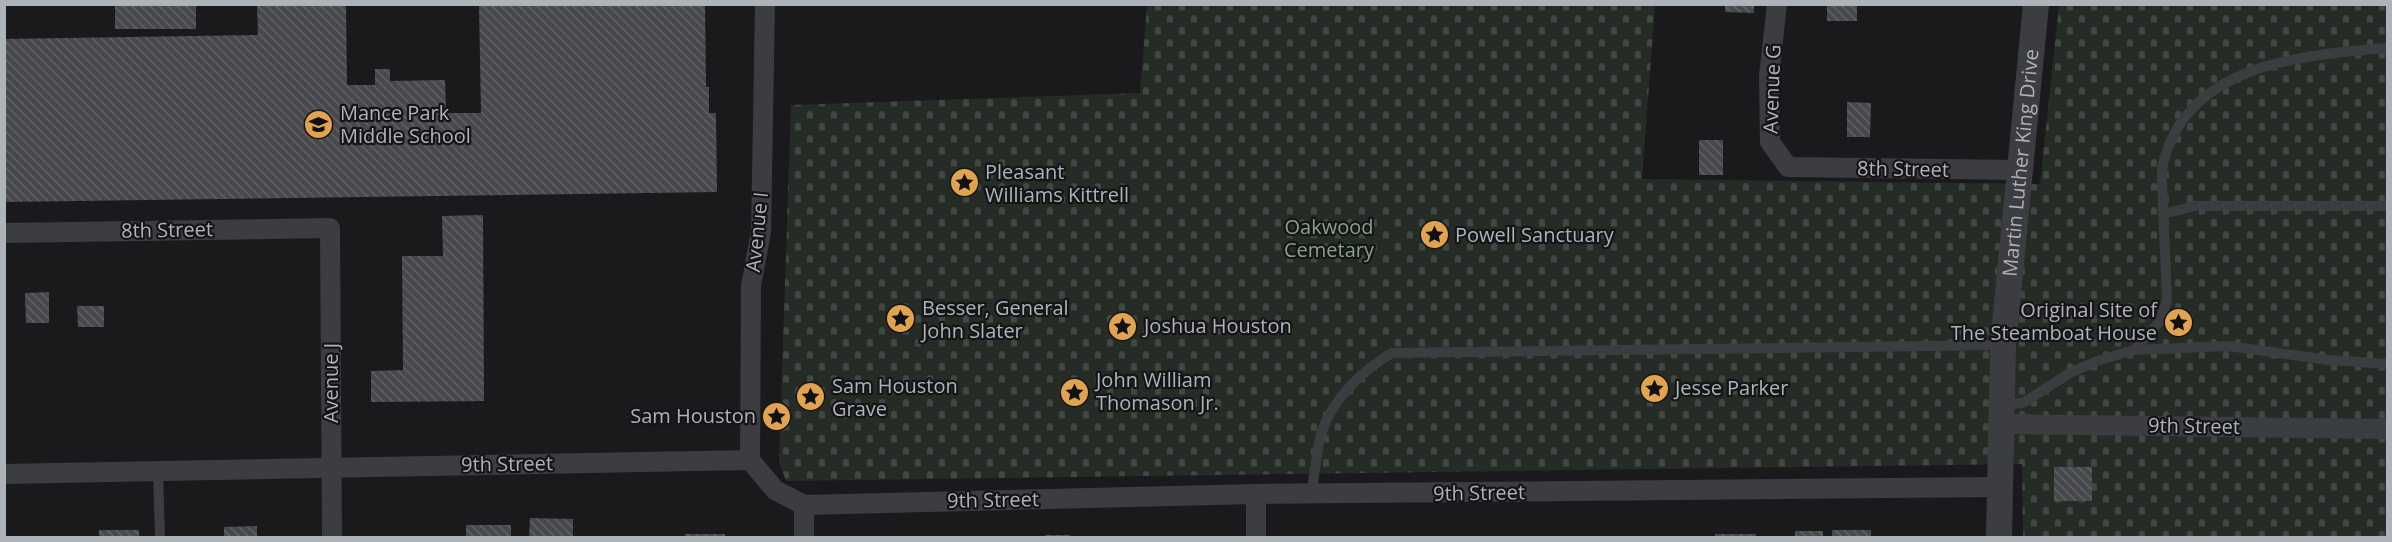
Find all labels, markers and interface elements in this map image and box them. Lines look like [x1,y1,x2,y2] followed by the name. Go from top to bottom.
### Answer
[1756,44,1787,134] street label: Avenue G
[1996,48,2045,278] street label: Martin Luther King Drive
[340,99,471,149] place label: Mance Park Middle School
[303,109,335,141] school or university icon: Mance Park Middle School
[1857,154,1949,183] street label: 8th Street
[985,158,1129,208] place label: Pleasant Williams Kittrell
[948,167,980,199] place icon: Pleasant Williams Kittrell
[739,191,774,273] street label: Avenue I
[1284,213,1375,263] park label: Oakwood Cemetary
[121,215,213,244] street label: 8th Street
[1418,219,1450,251] place icon: Powell Sanctuary
[1455,221,1615,248] place label: Powell Sanctuary
[920,294,1069,344] place label: Besser, General John Slater
[1951,296,2158,346] place label: Original Site of The Steamboat House
[885,303,917,335] place icon: Besser, General John Slater
[2162,306,2194,338] place icon: Original Site of The Steamboat House
[1107,310,1139,342] place icon: Joshua Houston
[1142,312,1292,339] place label: Joshua Houston
[317,343,344,423] street label: Avenue J
[1094,366,1219,416] place label: John William Thomason Jr.
[832,372,958,422] place label: Sam Houston Grave
[1638,372,1670,404] place icon: Jesse Parker
[1673,374,1788,401] place label: Jesse Parker
[1059,376,1091,408] place icon: John William Thomason Jr.
[795,381,827,413] place icon: Sam Houston Grave
[761,400,793,432] place icon: Sam Houston
[630,402,756,429] place label: Sam Houston
[2148,411,2240,440] street label: 9th Street
[461,449,553,478] street label: 9th Street
[1433,478,1525,507] street label: 9th Street
[947,485,1039,514] street label: 9th Street

